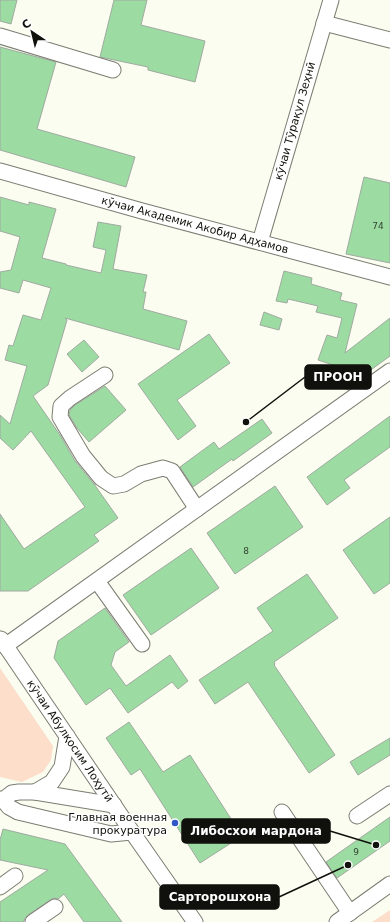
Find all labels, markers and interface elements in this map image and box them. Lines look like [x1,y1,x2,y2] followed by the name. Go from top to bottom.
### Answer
[12,12,52,52] north arrow
[20,17,34,32] text: С
[272,60,318,182] street label: кӯчаи Тӯрақул Зеҳнӣ
[100,194,290,256] street label: кӯчаи Академик Акобир Адҳамов
[372,221,384,231] house number: 74
[305,365,371,389] callout: ПРООН
[313,370,363,384] text: ПРООН
[243,546,249,556] house number: 8
[24,677,116,805] street label: кӯчаи Абулқосим Лоҳутӣ
[68,811,167,837] place label: Главная военная прокуратура
[170,818,180,828] marker: Главная военная прокуратура
[182,819,330,843] callout: Либосхои мардона
[190,824,322,838] text: Либосхои мардона
[353,847,359,857] house number: 9
[160,885,279,909] callout: Сарторошхона
[169,890,271,904] text: Сарторошхона

